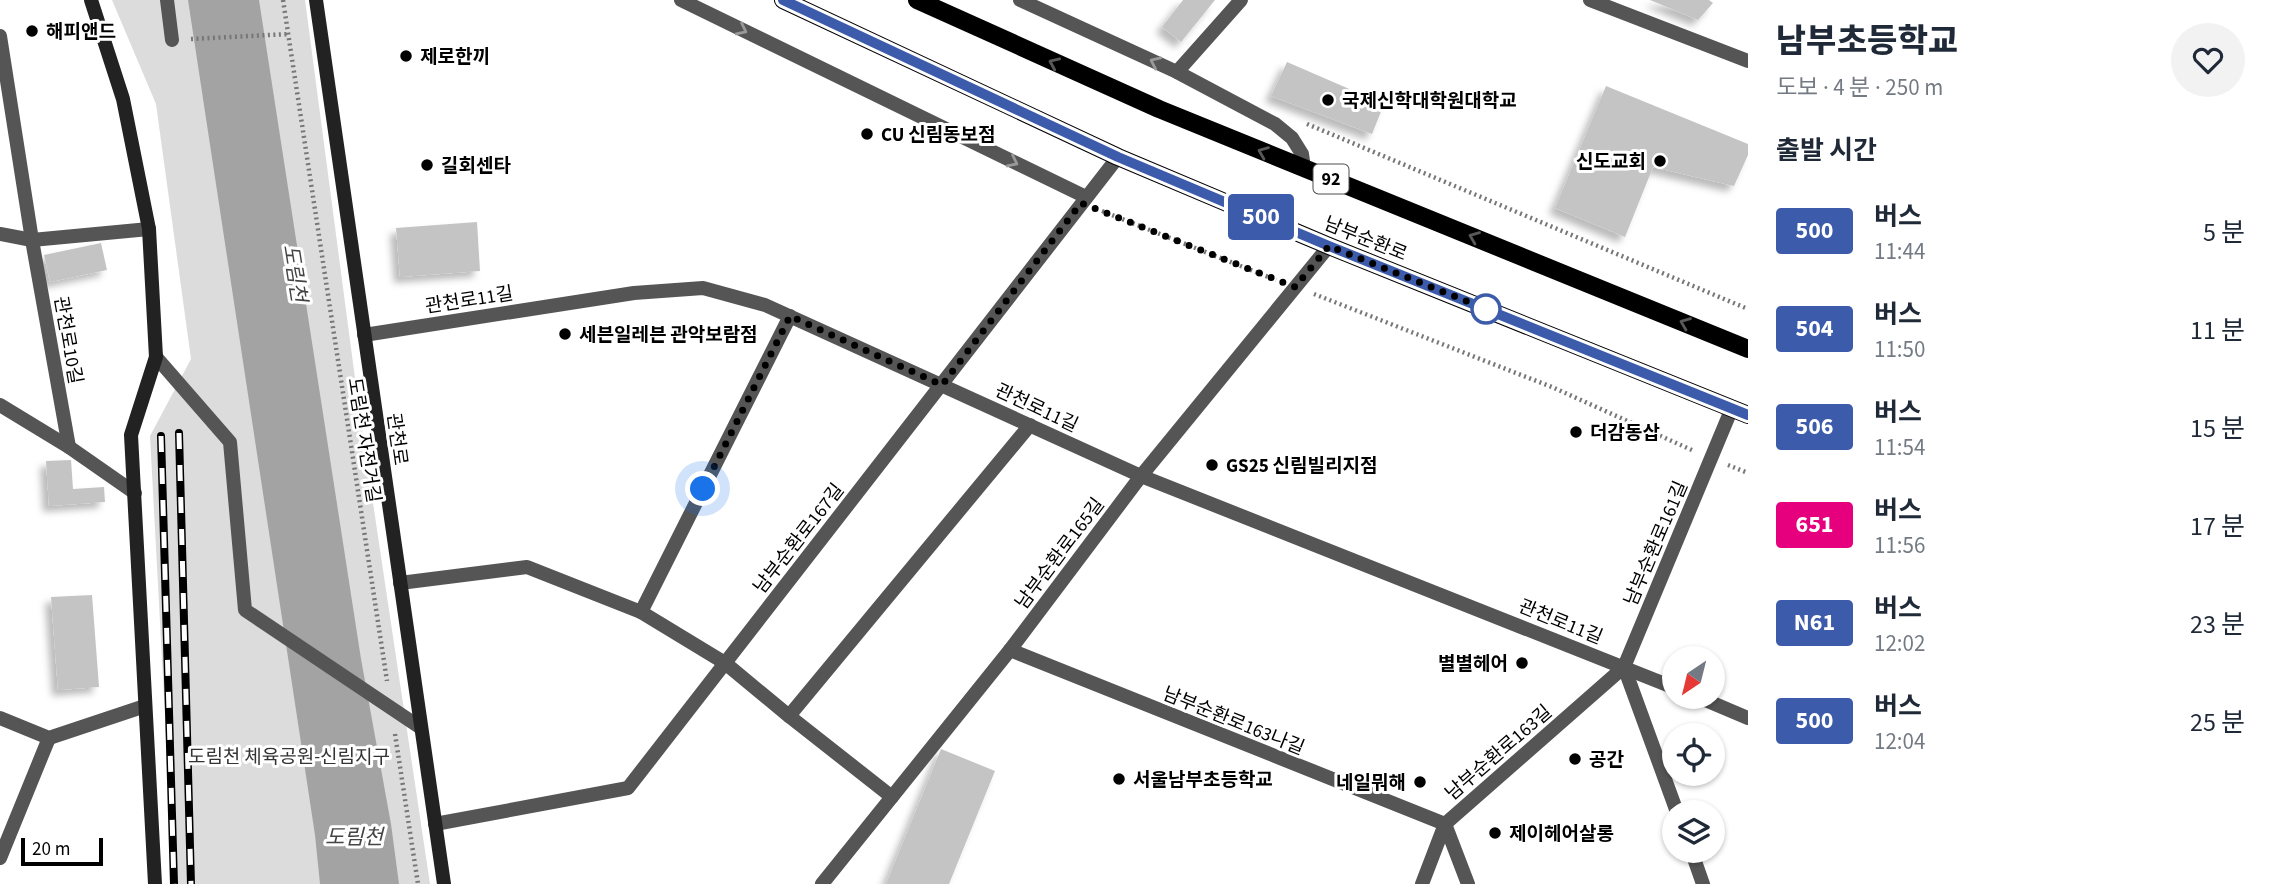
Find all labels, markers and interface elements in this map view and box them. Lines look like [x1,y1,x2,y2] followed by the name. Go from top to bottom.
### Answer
[1776,18,1958,65] text: 남부초등학교
[46,19,116,46] place label: 해피앤드
[735,22,747,36] one-way arrow
[24,23,40,39] marker: 해피앤드
[2171,23,2245,97] button: heart
[420,44,490,71] place label: 제로한끼
[398,48,414,64] marker: 제로한끼
[1150,56,1162,70] one-way arrow
[1049,57,1061,71] one-way arrow
[1776,71,1943,104] text: 도보 · 4 분 · 250 m
[1342,88,1517,115] place label: 국제신학대학원대학교
[1320,92,1336,108] marker: 국제신학대학원대학교
[881,122,996,149] place label: CU 신림동보점
[859,126,875,142] marker: CU 신림동보점
[1776,132,1877,169] text: 출발 시간
[1258,146,1270,160] one-way arrow
[1576,149,1646,176] place label: 신도교회
[441,153,511,180] place label: 길회센타
[1006,153,1018,167] one-way arrow
[1652,153,1668,169] marker: 신도교회
[419,157,435,173] marker: 길회센타
[1314,164,1348,194] road number: 92
[1221,194,1301,240] line badge: 500
[1874,198,1922,235] text: 버스
[1242,199,1280,234] text: 500
[1320,211,1411,268] street label: 남부순환로
[1795,213,1834,248] text: 500
[2203,214,2245,251] text: 5 분
[1469,232,1481,246] one-way arrow
[1874,235,1925,268] text: 11:44
[276,242,315,307] water label: 도림천
[423,280,515,321] street label: 관천로11길
[47,294,89,386] street label: 관천로10길
[1471,294,1501,324] unlabelled marker
[1874,296,1922,333] text: 버스
[1795,311,1834,346] text: 504
[2190,312,2245,349] text: 11 분
[1679,317,1692,331] one-way arrow
[579,322,758,349] place label: 세븐일레븐 관악보람점
[557,326,573,342] marker: 세븐일레븐 관악보람점
[1874,333,1925,366] text: 11:50
[340,376,387,505] street label: 도림천 자전거길
[990,377,1082,439] street label: 관천로11길
[1874,394,1922,431] text: 버스
[1795,409,1834,444] text: 506
[2190,410,2245,447] text: 15 분
[379,411,414,467] street label: 관천로
[1590,420,1660,447] place label: 더감동삽
[1568,424,1584,440] marker: 더감동삽
[1874,431,1925,464] text: 11:54
[1226,453,1377,480] place label: GS25 신림빌리지점
[1204,457,1220,473] marker: GS25 신림빌리지점
[685,471,720,506] your location
[1618,477,1695,610] street label: 남부순환로161길
[748,478,851,600] street label: 남부순환로167길
[1874,492,1922,529] text: 버스
[1009,493,1111,615] street label: 남부순환로165길
[1795,507,1834,542] text: 651
[2190,508,2245,545] text: 17 분
[1874,529,1925,562] text: 11:56
[1874,590,1922,627] text: 버스
[1514,593,1607,652] street label: 관천로11길
[1794,605,1835,640] text: N61
[2190,606,2245,643] text: 23 분
[1874,627,1925,660] text: 12:02
[1662,646,1726,709] north arrow
[1662,646,1725,863] map controls
[1438,651,1508,678] place label: 별별헤어
[1514,655,1530,671] marker: 별별헤어
[1159,681,1308,762] street label: 남부순환로163나길
[1874,688,1922,725] text: 버스
[1440,699,1558,807] street label: 남부순환로163길
[1795,703,1834,738] text: 500
[2190,704,2245,741] text: 25 분
[1662,723,1725,786] button: locate
[1874,725,1925,758] text: 12:04
[188,744,390,771] park label: 도림천 체육공원-신림지구
[1589,747,1624,774] place label: 공간
[1567,751,1583,767] marker: 공간
[1133,767,1273,794] place label: 서울남부초등학교
[1336,770,1406,797] place label: 네일뭐해
[1111,771,1127,787] marker: 서울남부초등학교
[1412,774,1428,790] marker: 네일뭐해
[1662,800,1725,863] button: layers
[1509,821,1614,848] place label: 제이헤어살롱
[325,822,386,852] water label: 도림천
[1487,825,1503,841] marker: 제이헤어살롱
[21,835,103,867] scale bar
[32,836,70,863] text: 20 m

